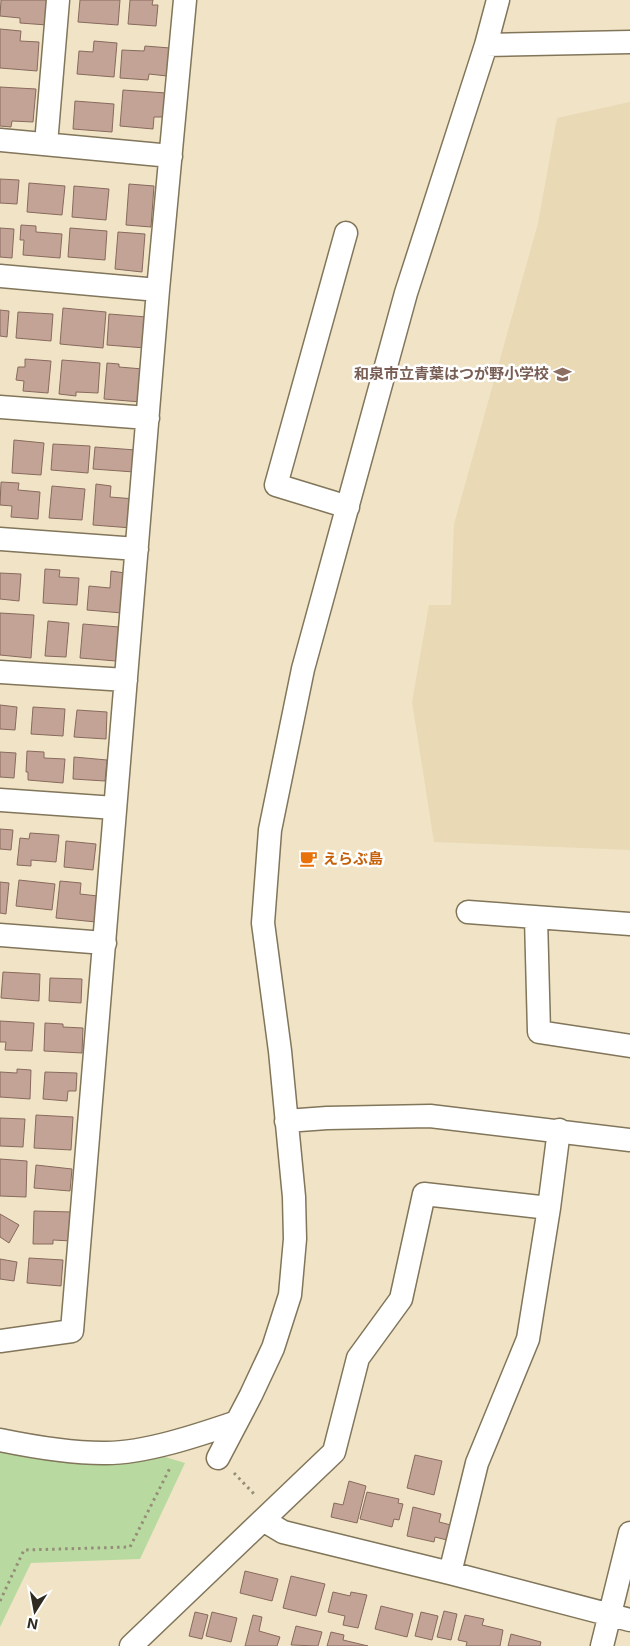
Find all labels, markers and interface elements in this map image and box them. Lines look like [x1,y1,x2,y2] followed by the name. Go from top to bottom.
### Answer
[354,364,549,383] place label: 和泉市立青葉はつが野小学校
[553,364,573,384] school or university icon: 和泉市立青葉はつが野小学校
[299,849,319,869] cafe icon: えらぶ島
[323,849,383,868] place label: えらぶ島
[10,1586,60,1636] north arrow
[26,1615,39,1634] text: N

